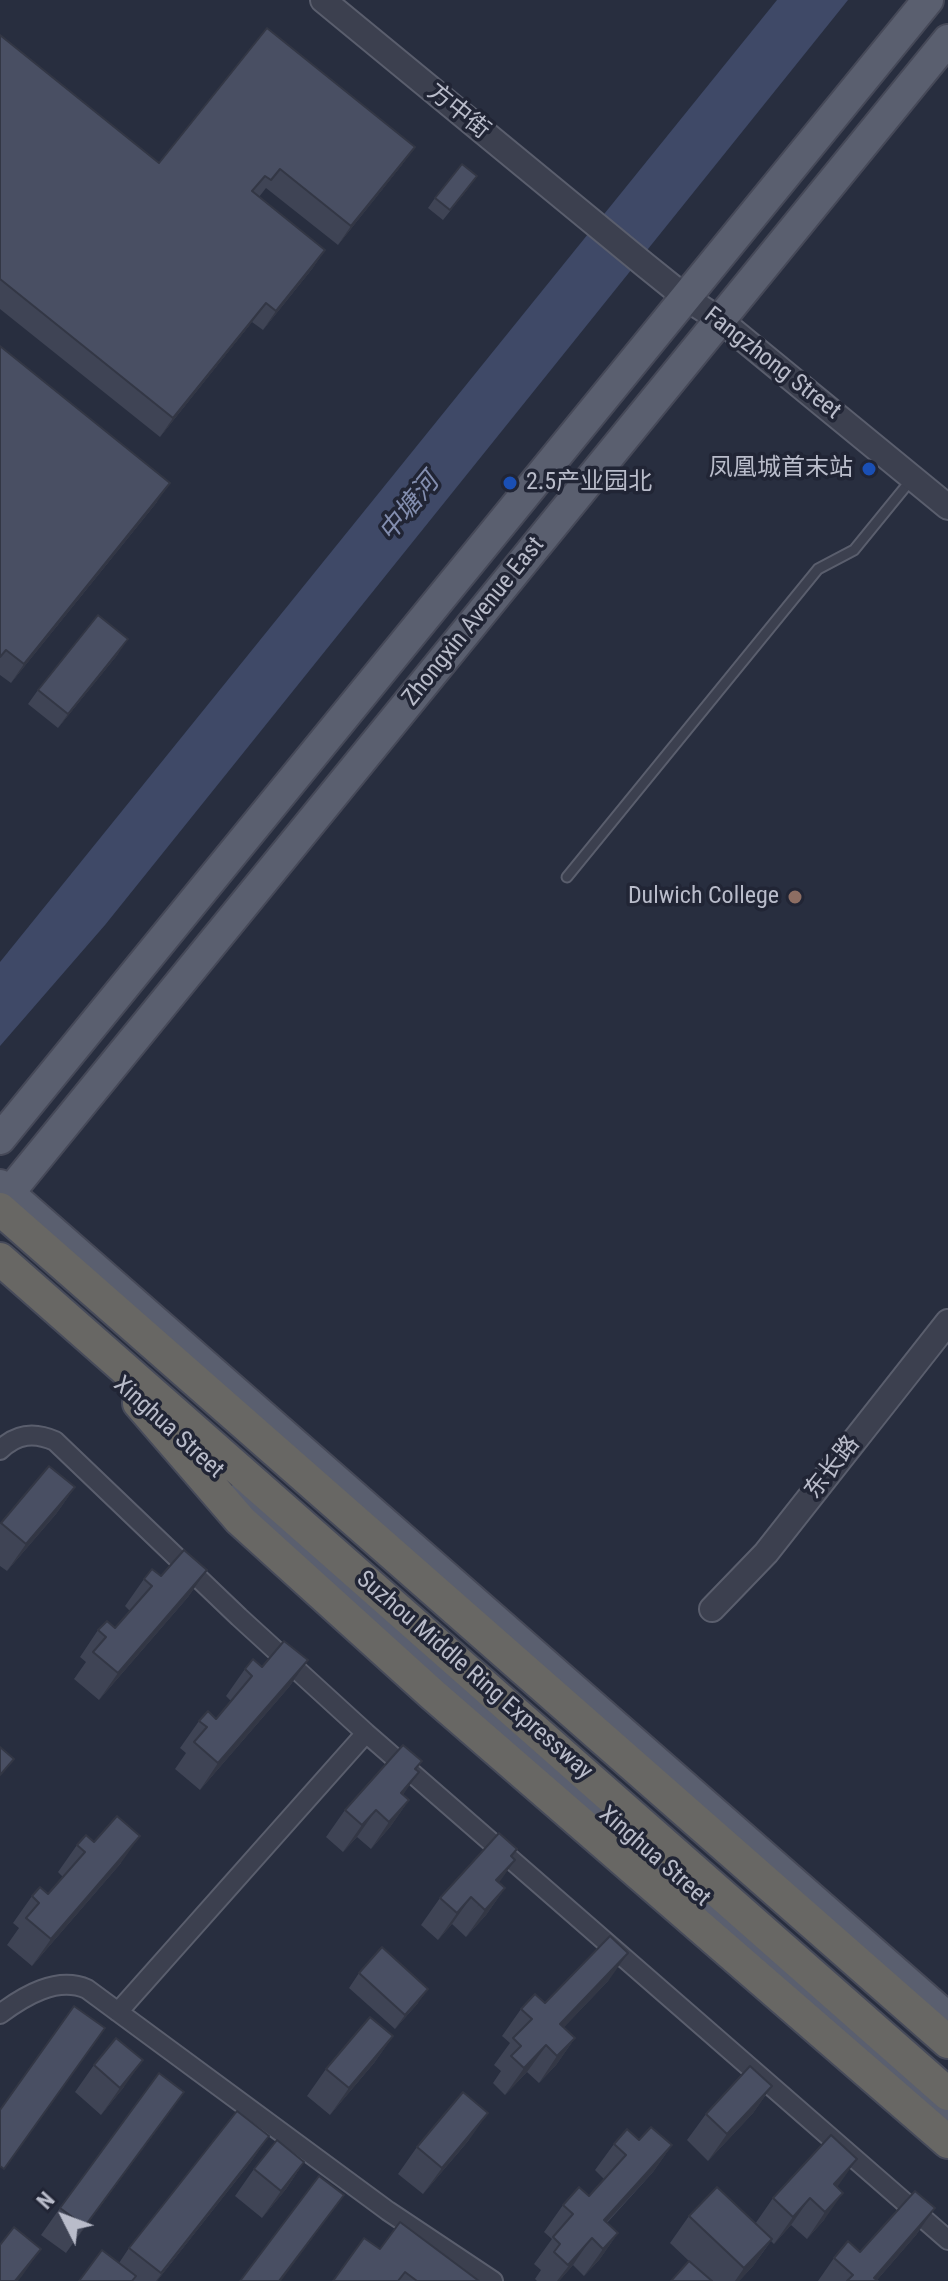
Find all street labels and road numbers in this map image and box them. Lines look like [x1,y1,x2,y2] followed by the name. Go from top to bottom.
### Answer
[421,78,495,146] street label: 方中街
[698,302,846,426] street label: Fangzhong Street
[397,532,551,712] street label: Zhongxin Avenue East
[107,1371,229,1485] street label: Xinghua Street
[799,1431,867,1505] street label: 东长路
[350,1566,598,1786] street label: Suzhou Middle Ring Expressway
[592,1801,716,1913] street label: Xinghua Street

